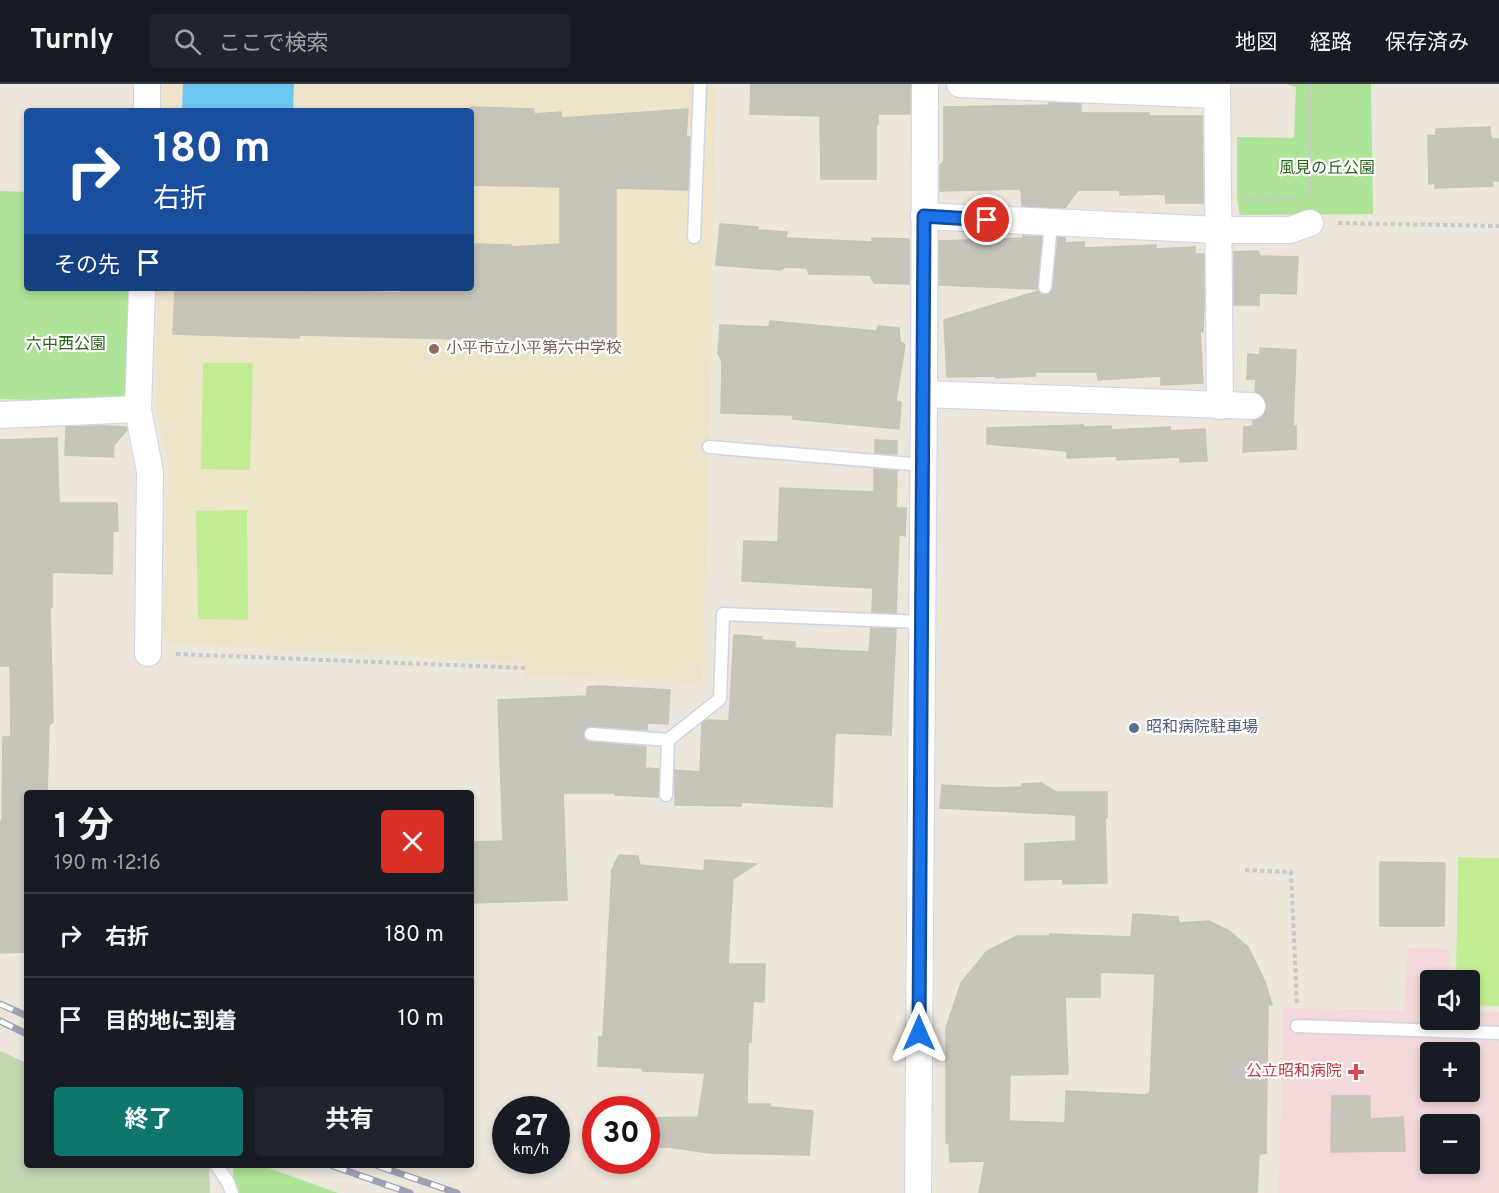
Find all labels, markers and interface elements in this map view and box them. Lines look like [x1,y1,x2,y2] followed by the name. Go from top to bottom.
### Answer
[150,14,570,68] search box
[30,23,114,59] text: Turnly
[171,25,204,58] icon: search
[1235,30,1277,57] text: 地図
[1310,30,1352,57] text: 経路
[1385,30,1469,57] text: 保存済み
[219,31,329,58] text: ここで検索
[153,124,270,177] text: 180 m
[54,132,132,210] icon: right
[1279,159,1375,179] park label: 風見の丘公園
[153,183,207,217] text: 右折
[961,194,1012,245] pin
[970,203,1003,236] icon: arrive
[132,246,165,279] icon: arrive
[54,253,120,280] text: その先
[26,335,106,355] park label: 六中西公園
[446,339,622,359] place label: 小平市立小平第六中学校
[427,342,441,356] marker: 小平市立小平第六中学校
[1146,718,1258,738] place label: 昭和病院駐車場
[1127,721,1141,735] marker: 昭和病院駐車場
[54,805,113,851] text: 1 分
[381,810,444,873] button: close
[54,851,161,877] text: 190 m · 12:16
[54,919,87,952] icon: right
[385,922,444,949] text: 180 m
[105,925,149,952] text: 右折
[1420,970,1480,1174] map controls
[1420,970,1480,1030] button: sound
[887,1001,951,1065] position arrow
[54,1003,87,1036] icon: arrive
[398,1006,444,1033] text: 10 m
[105,1009,237,1036] text: 目的地に到着
[1420,1042,1480,1102] button: +
[1246,1062,1342,1082] place label: 公立昭和病院
[1347,1063,1365,1081] marker: 公立昭和病院
[54,1087,243,1156] button: 終了
[255,1087,444,1156] button: 共有
[582,1096,660,1174] speed limit sign: 30
[514,1109,548,1146] text: 27
[1420,1114,1480,1174] button: −
[513,1141,549,1160] text: km/h

